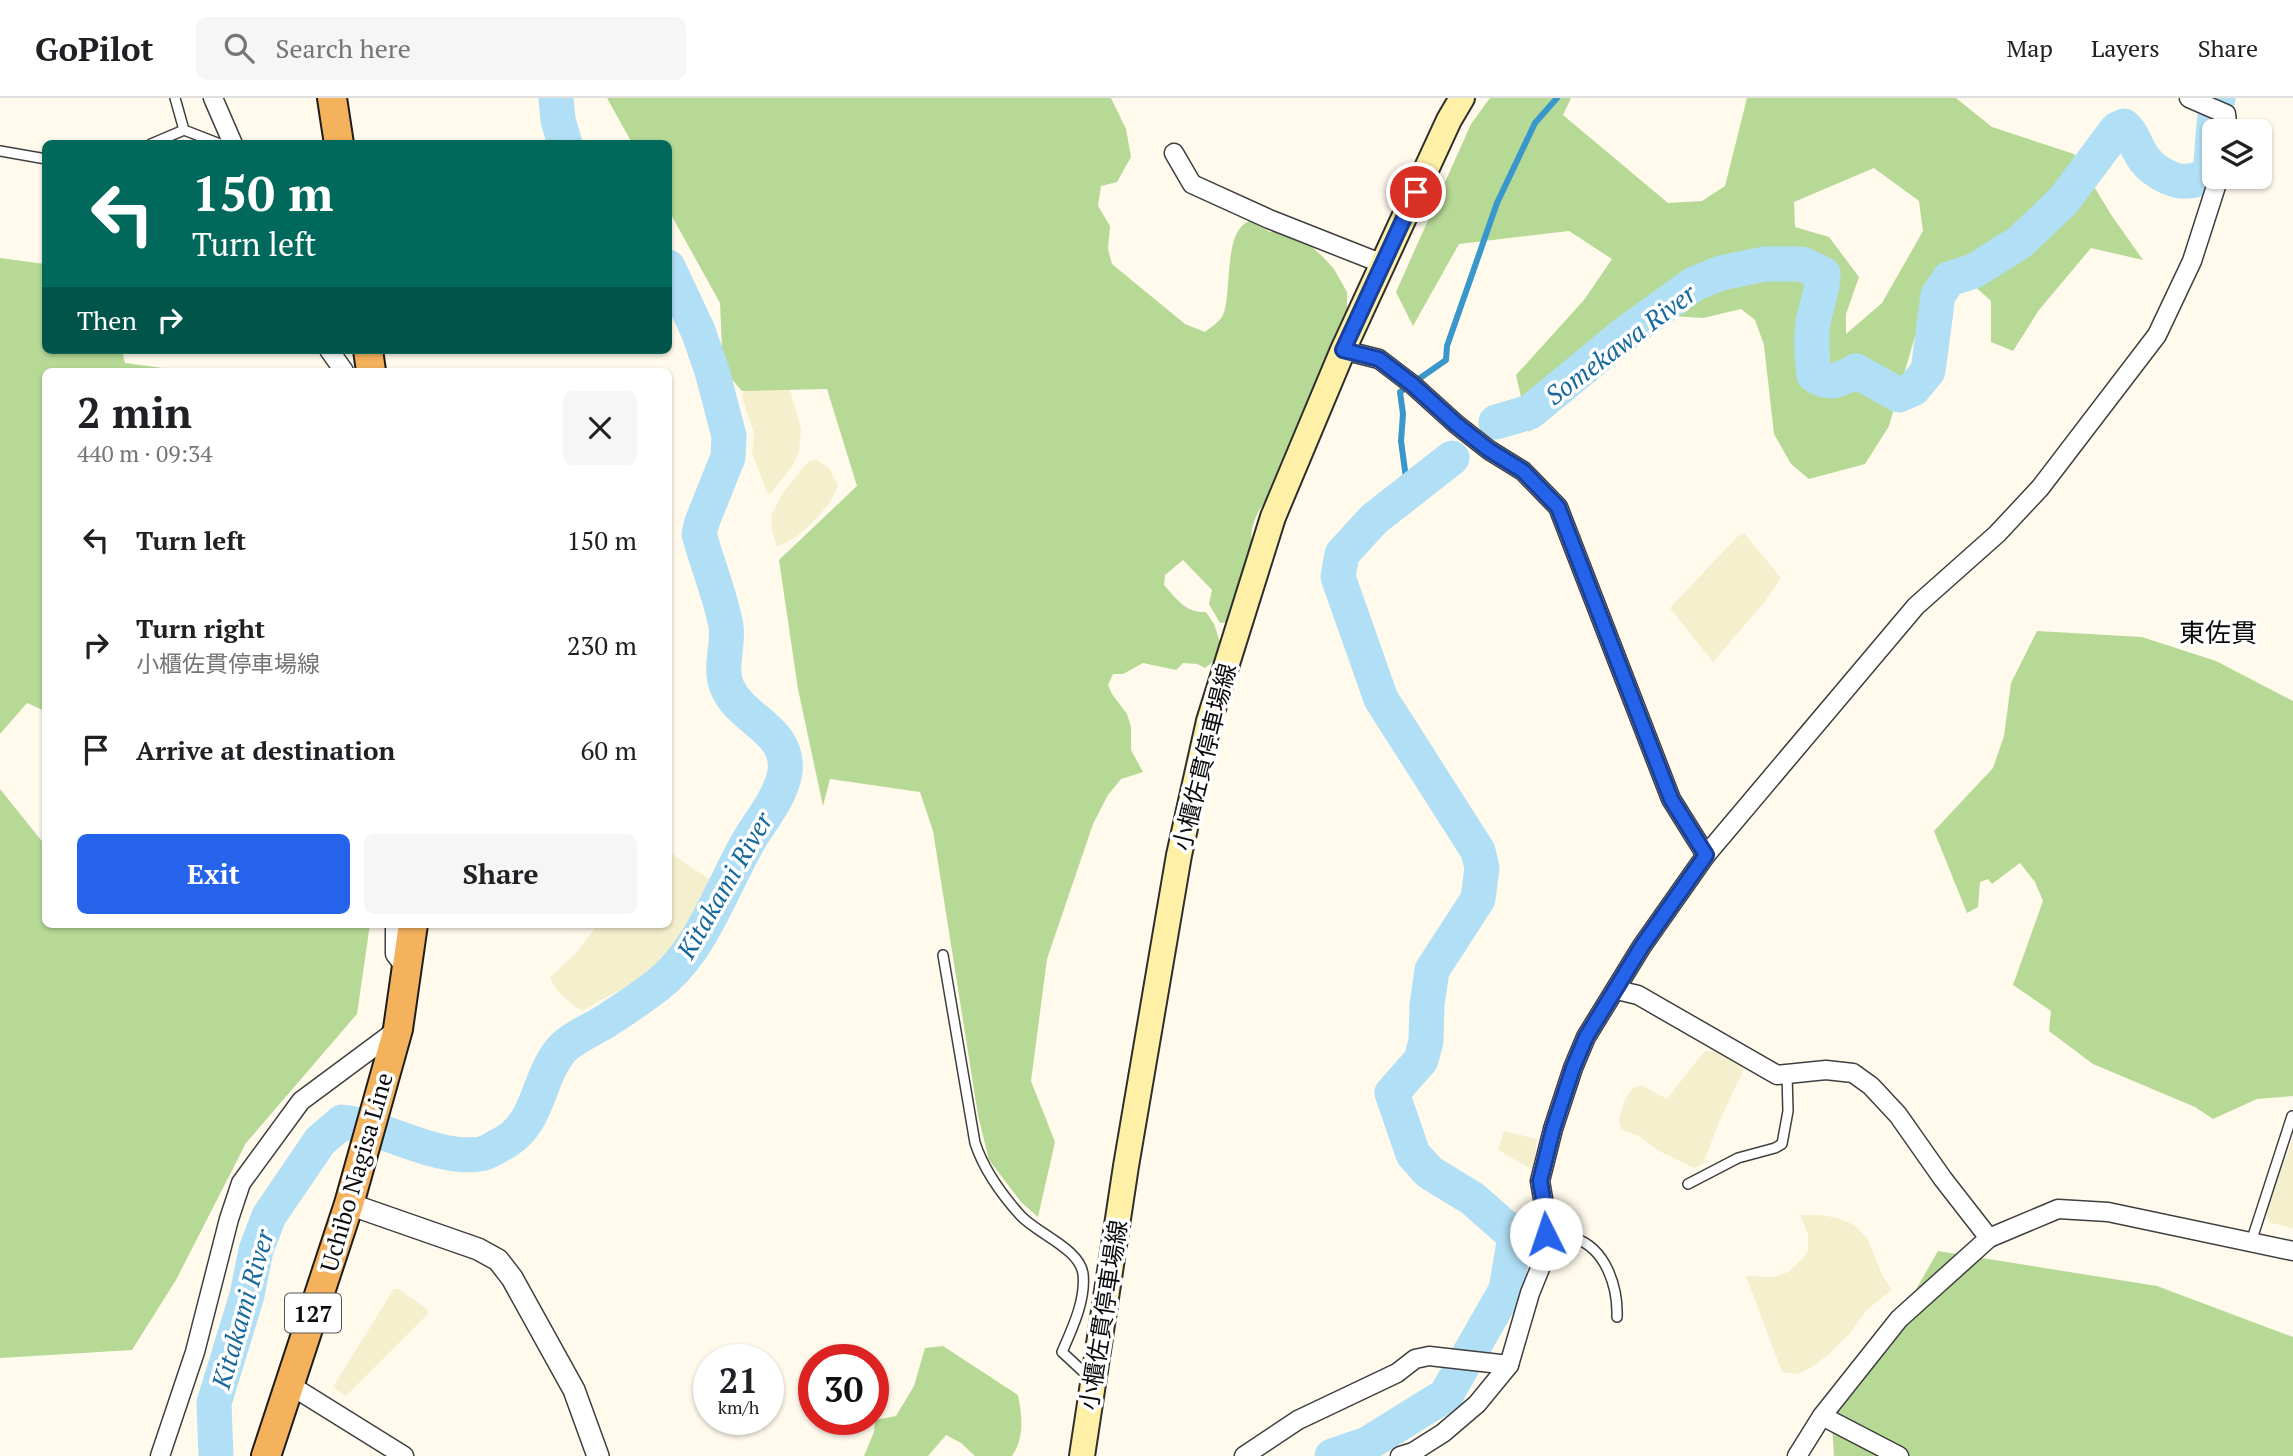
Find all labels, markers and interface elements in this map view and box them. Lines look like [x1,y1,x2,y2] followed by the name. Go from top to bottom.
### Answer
[196,17,686,80] search box
[35,27,154,70] text: GoPilot
[220,29,258,67] icon: search
[276,31,411,65] text: Search here
[2006,32,2053,64] text: Map
[2091,32,2160,64] text: Layers
[2198,32,2258,64] text: Share
[2202,119,2272,189] map controls
[2202,119,2272,189] button: layers
[192,160,334,225] text: 150 m
[1386,162,1446,222] pin
[77,168,168,259] icon: left
[1397,173,1435,211] icon: arrive
[192,223,316,265] text: Turn left
[1538,276,1703,412] water label: Somekawa River
[151,301,189,339] icon: right
[77,303,137,337] text: Then
[77,384,192,440] text: 2 min
[563,391,637,465] button: close
[77,438,212,469] text: 440 m · 09:34
[77,521,115,559] icon: left
[136,523,246,557] text: Turn left
[567,523,637,557] text: 150 m
[136,611,265,645] text: Turn right
[2179,615,2257,649] district label: 東佐貫
[77,626,115,664] icon: right
[567,628,637,662] text: 230 m
[136,648,320,679] text: 小櫃佐貫停車場線
[1165,660,1243,854] street label: 小櫃佐貫停車場線
[77,731,115,769] icon: arrive
[136,733,395,767] text: Arrive at destination
[581,733,637,767] text: 60 m
[668,805,780,965] water label: Kitakami River
[77,834,350,914] button: Exit
[364,834,637,914] button: Share
[312,1069,400,1275] street label: Uchibo Nagisa Line
[1509,1197,1583,1271] position arrow
[1072,1218,1134,1412] street label: 小櫃佐貫停車場線
[203,1225,281,1393] water label: Kitakami River
[285,1294,341,1332] road number: 127
[798,1344,889,1435] speed limit sign: 30
[719,1357,758,1403] text: 21
[718,1395,759,1419] text: km/h

